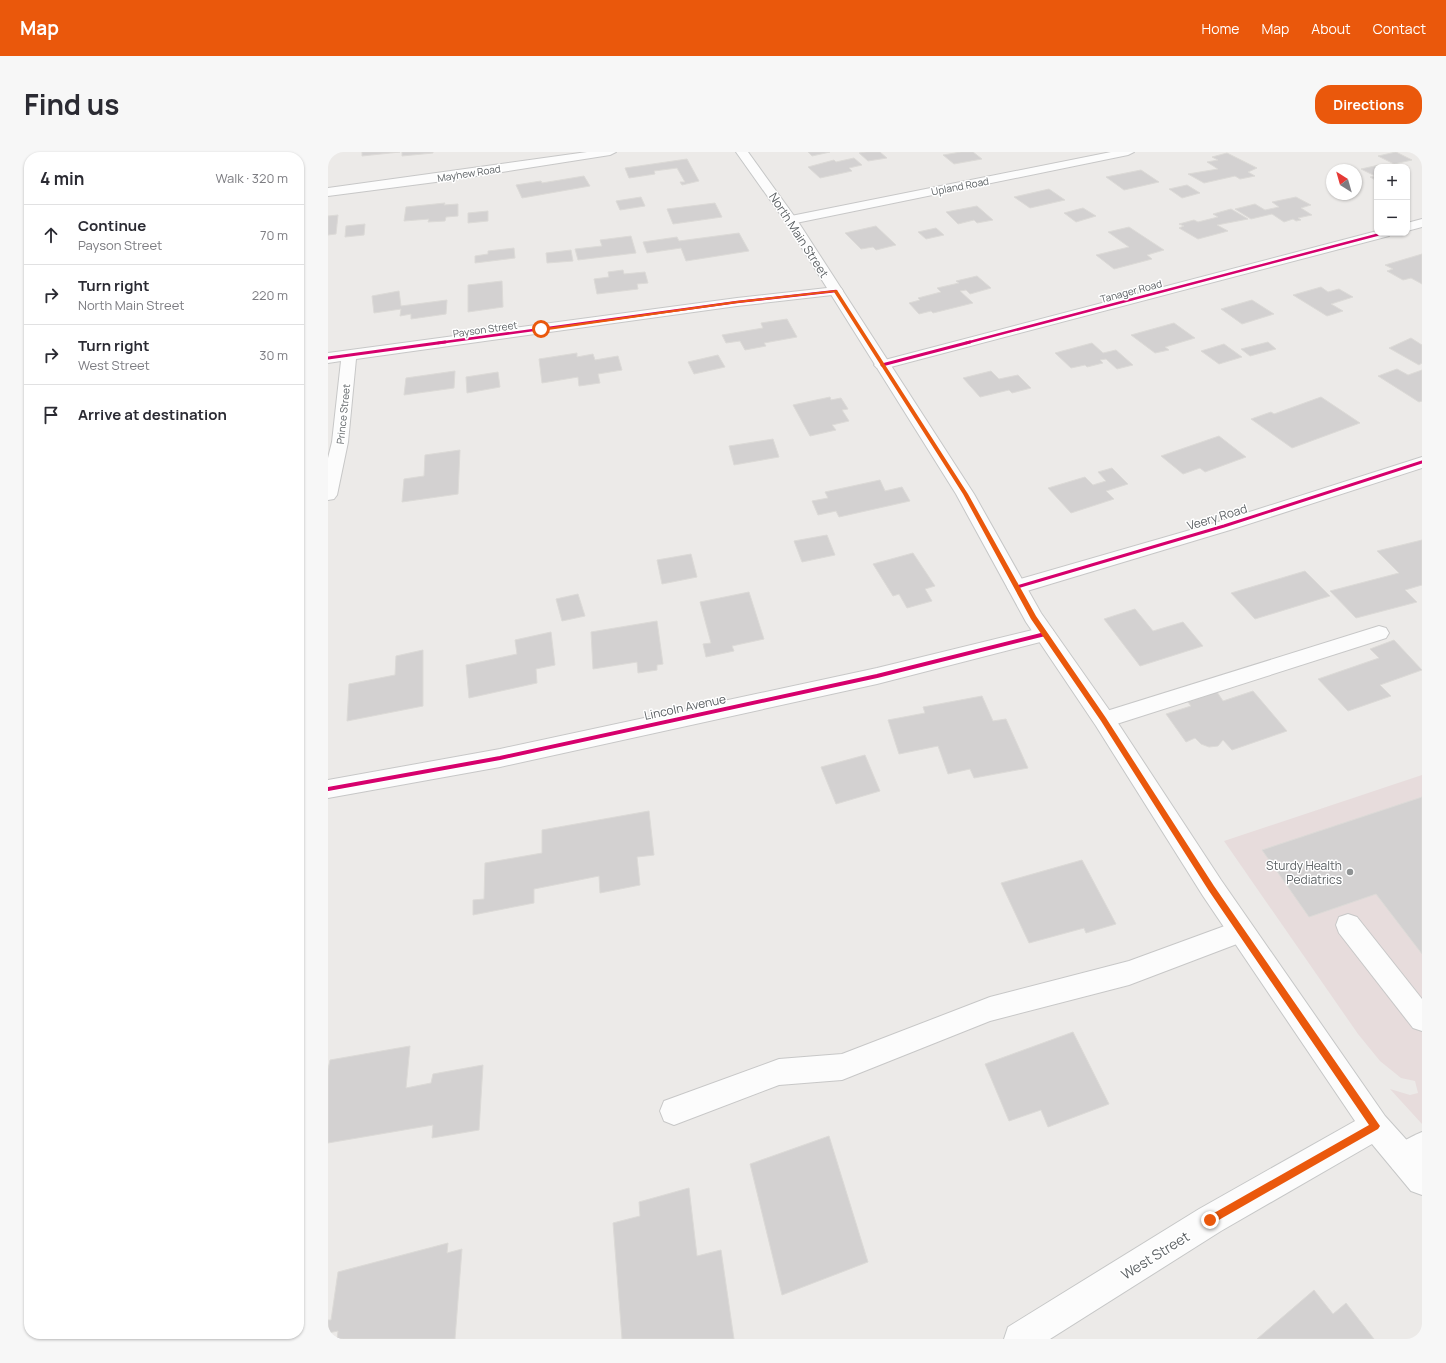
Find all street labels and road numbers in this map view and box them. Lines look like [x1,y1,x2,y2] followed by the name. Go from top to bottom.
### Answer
[436,161,502,185] street label: Mayhew Road
[930,174,990,198] street label: Upland Road
[765,189,833,281] street label: North Main Street
[1099,276,1163,306] street label: Tanager Road
[452,318,518,340] street label: Payson Street
[333,383,353,445] street label: Prince Street
[1185,500,1249,534] street label: Veery Road
[643,690,727,724] street label: Lincoln Avenue
[1117,1226,1193,1284] street label: West Street

